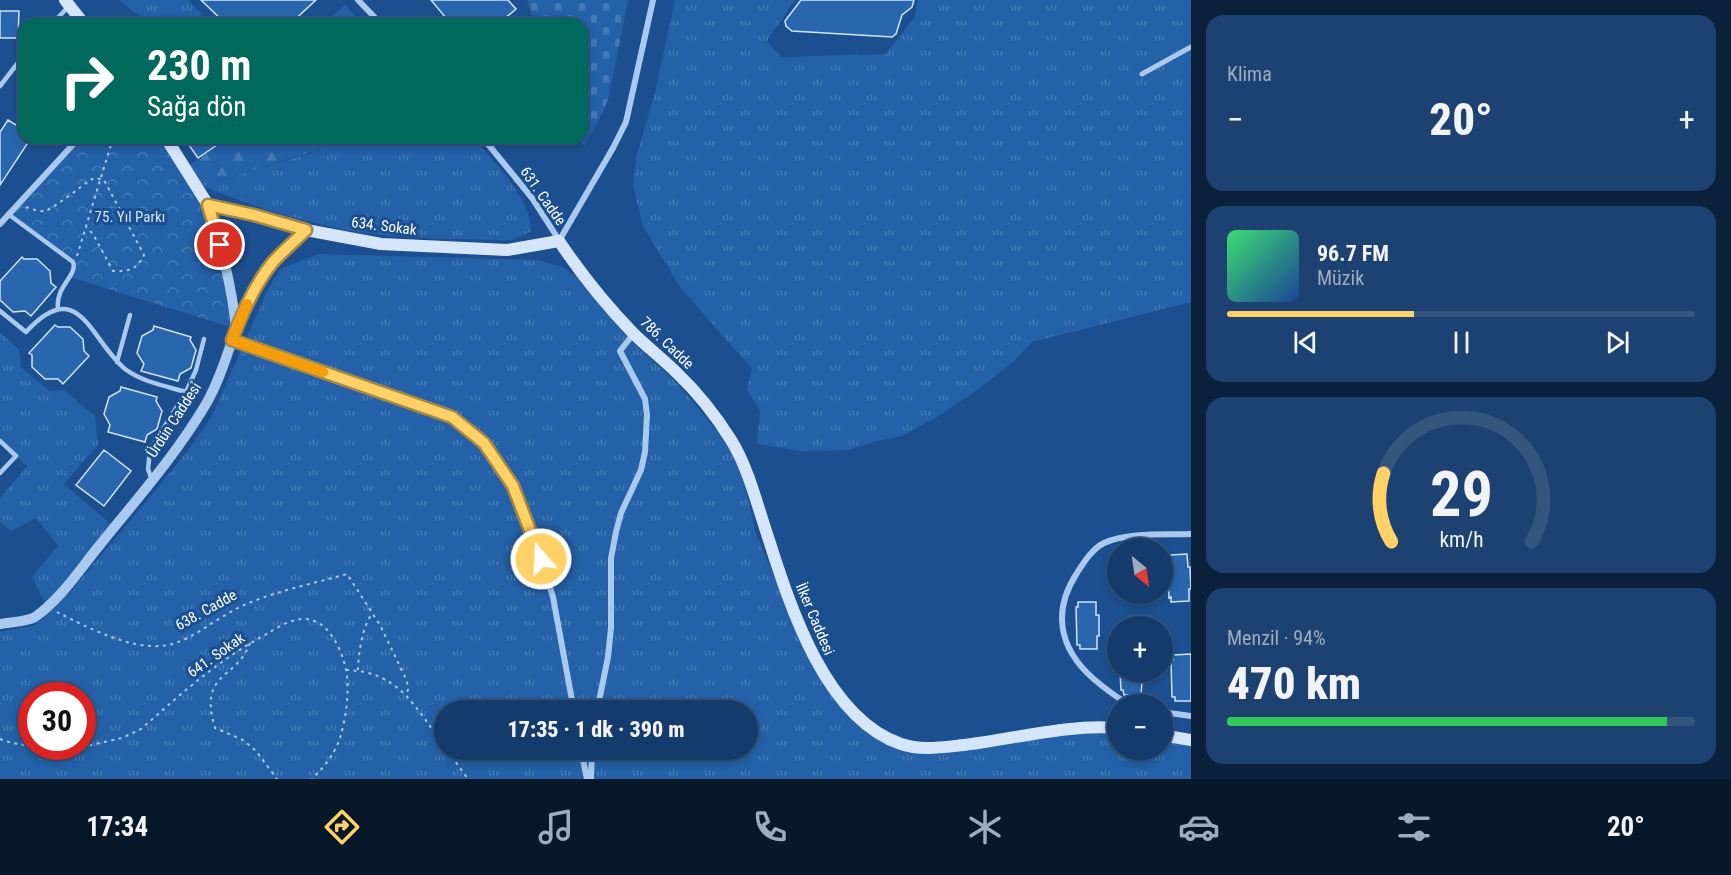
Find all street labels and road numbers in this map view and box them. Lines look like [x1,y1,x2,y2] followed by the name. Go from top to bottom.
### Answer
[516,163,570,229] street label: 631. Cadde
[350,213,418,239] street label: 634. Sokak
[637,313,697,373] street label: 786. Cadde
[143,379,205,461] street label: Ürdün Caddesi
[792,580,838,658] street label: İlker Caddesi
[172,586,240,634] street label: 638. Cadde
[184,629,248,681] street label: 641. Sokak

